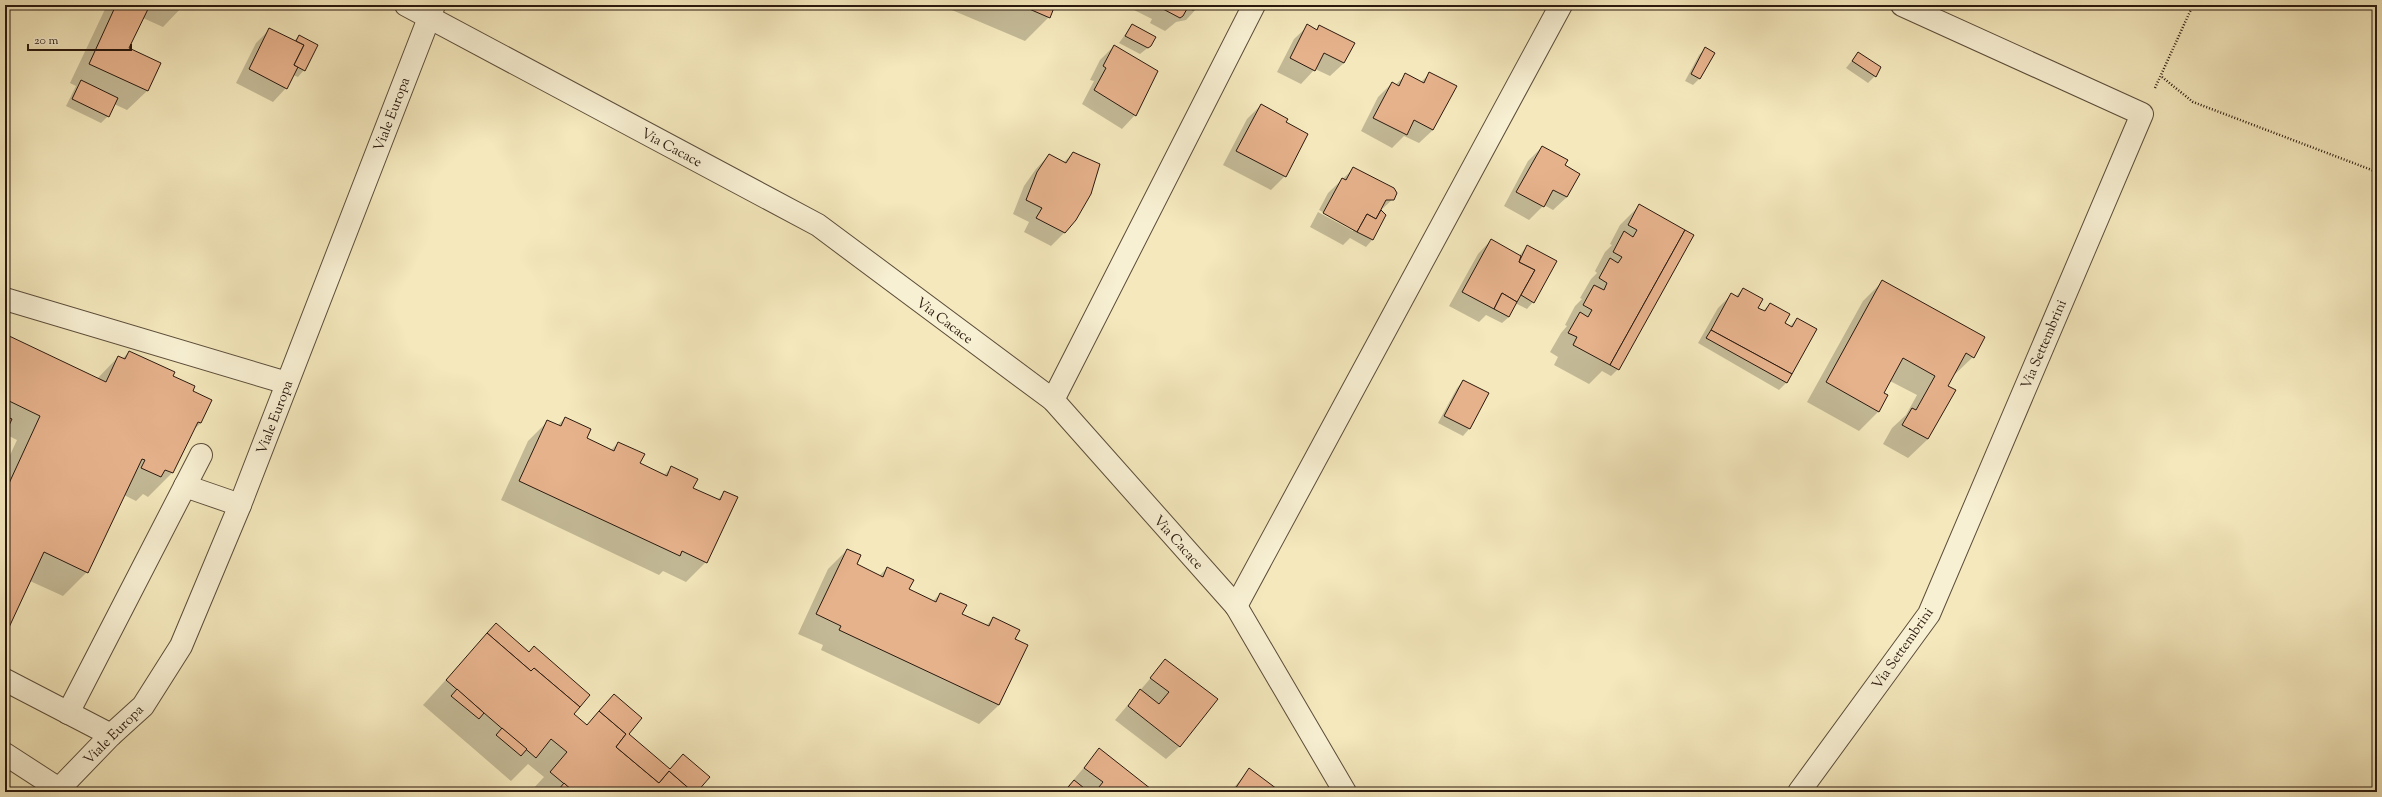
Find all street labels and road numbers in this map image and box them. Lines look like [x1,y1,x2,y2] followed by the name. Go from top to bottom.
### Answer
[370,74,416,155] street label: Viale Europa
[637,124,705,173] street label: Via Cacace
[911,294,976,350] street label: Via Cacace
[2017,297,2073,393] street label: Via Settembrini
[253,377,299,458] street label: Viale Europa
[1148,512,1207,575] street label: Via Cacace
[1868,604,1939,694] street label: Via Settembrini
[80,700,149,770] street label: Viale Europa

